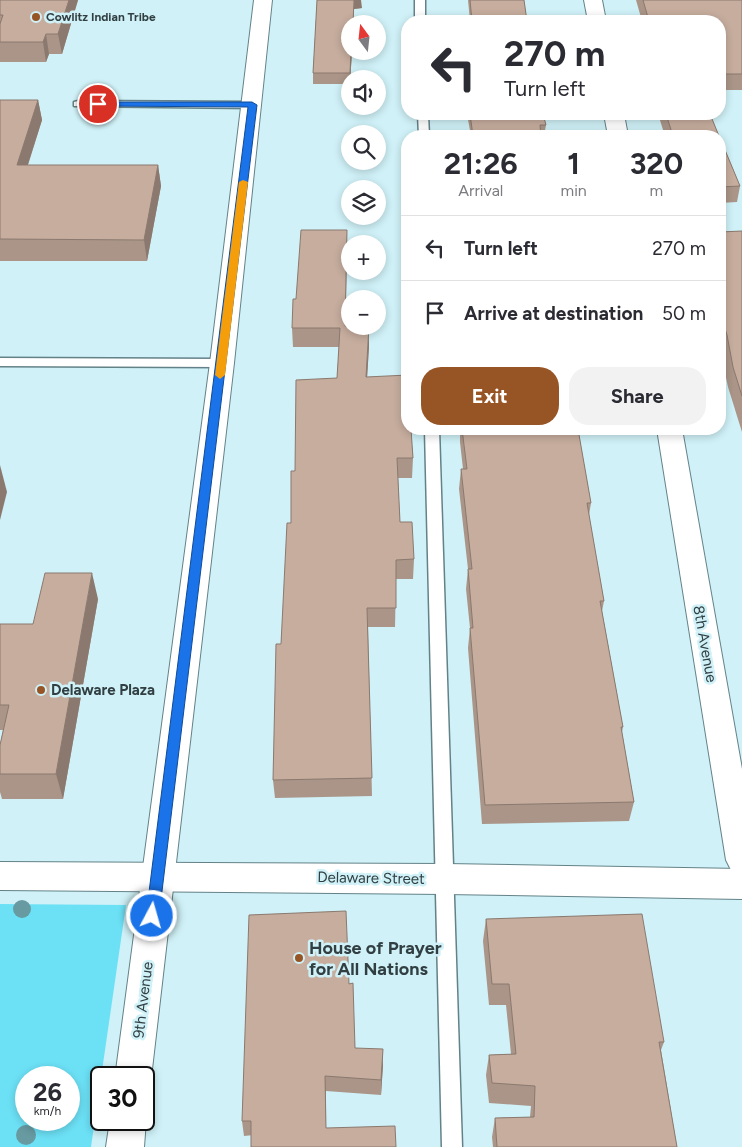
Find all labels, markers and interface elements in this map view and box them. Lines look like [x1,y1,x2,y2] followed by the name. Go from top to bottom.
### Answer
[46,10,156,24] place label: Cowlitz Indian Tribe
[30,11,42,23] marker: Cowlitz Indian Tribe
[341,15,386,60] north arrow
[341,15,386,335] map controls
[504,33,605,75] text: 270 m
[421,35,486,100] icon: left
[341,70,386,115] button: sound
[504,75,586,102] text: Turn left
[77,83,119,125] pin
[84,90,112,118] icon: arrive
[341,125,386,170] button: search
[444,145,518,182] text: 21:26
[567,145,580,182] text: 1
[630,145,683,182] text: 320
[341,180,386,225] button: layers
[458,181,503,200] text: Arrival
[561,181,587,200] text: min
[650,181,663,200] text: m
[421,234,449,262] icon: left
[341,235,386,280] button: +
[464,237,538,260] text: Turn left
[652,237,706,260] text: 270 m
[341,290,386,335] button: −
[421,299,449,327] icon: arrive
[464,302,643,325] text: Arrive at destination
[662,302,706,325] text: 50 m
[421,367,559,425] button: Exit
[569,367,706,425] button: Share
[689,604,721,684] street label: 8th Avenue
[51,681,155,699] place label: Delaware Plaza
[35,684,47,696] marker: Delaware Plaza
[317,868,425,888] street label: Delaware Street
[125,889,177,941] position arrow
[309,937,442,980] place label: House of Prayer for All Nations
[293,952,305,964] marker: House of Prayer for All Nations
[129,961,157,1039] street label: 9th Avenue
[90,1066,155,1131] speed limit sign: 30
[33,1077,62,1107] text: 26
[34,1104,61,1118] text: km/h

